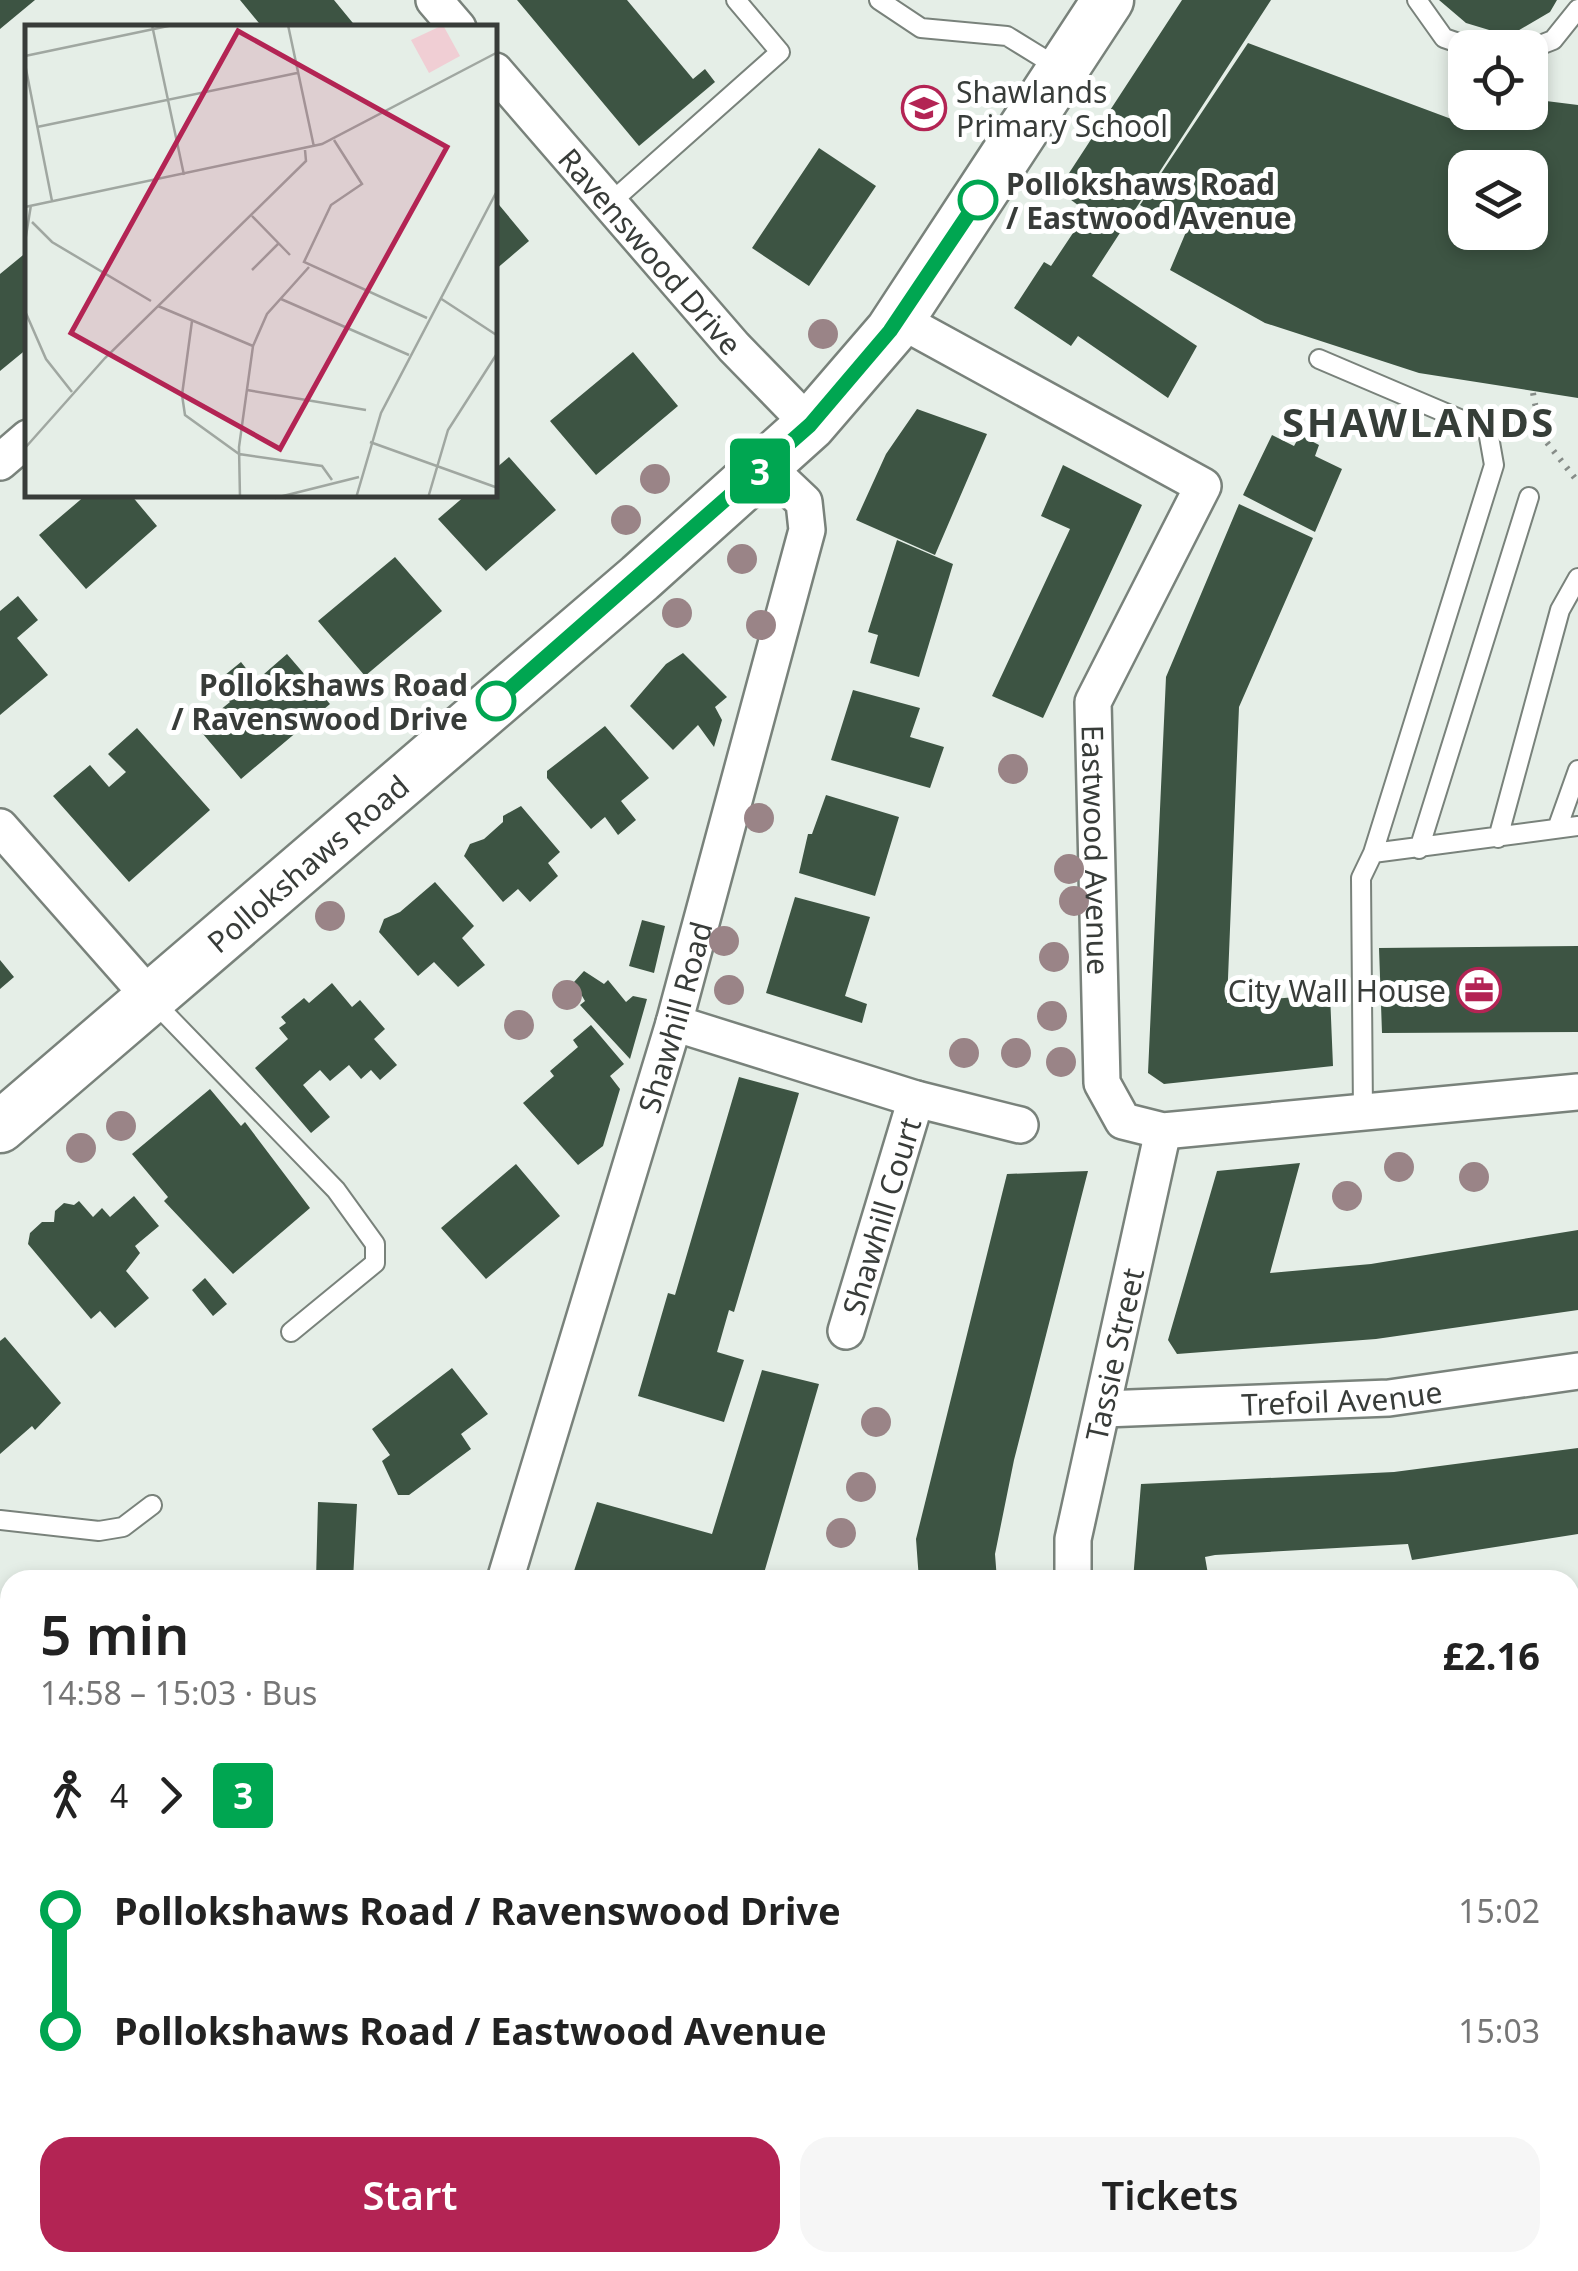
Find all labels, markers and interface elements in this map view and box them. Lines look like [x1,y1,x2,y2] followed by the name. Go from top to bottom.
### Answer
[25,25,498,498] inset map
[1448,30,1548,250] map controls
[1448,30,1548,130] button: locate
[956,71,1168,146] place label: Shawlands Primary School
[901,85,947,131] school or university icon: Shawlands Primary School
[550,139,752,363] street label: Ravenswood Drive
[1448,150,1548,250] button: layers
[1006,163,1292,238] place label: Pollokshaws Road / Eastwood Avenue
[959,181,997,219] marker: Pollokshaws Road / Eastwood Avenue
[1282,394,1556,449] district label: SHAWLANDS
[728,438,792,504] line badge: 3
[750,448,770,495] text: 3
[171,664,468,739] place label: Pollokshaws Road / Ravenswood Drive
[477,682,515,720] marker: Pollokshaws Road / Ravenswood Drive
[1073,724,1120,975] street label: Eastwood Avenue
[198,765,417,961] street label: Pollokshaws Road
[627,917,721,1118] street label: Shawhill Road
[1456,967,1502,1013] office icon: City Wall House
[1228,970,1446,1011] place label: City Wall House
[832,1112,930,1320] street label: Shawhill Court
[1075,1264,1153,1445] street label: Tassie Street
[1241,1370,1445,1424] street label: Trefoil Avenue
[40,1596,189,1671] text: 5 min
[1442,1629,1540,1681] text: £2.16
[40,1671,317,1714] text: 14:58 – 15:03 · Bus
[40,1768,95,1823] icon: walk
[143,1768,198,1823] icon: forward
[233,1772,253,1819] text: 3
[110,1774,128,1817] text: 4
[114,1884,841,1936] text: Pollokshaws Road / Ravenswood Drive
[1458,1889,1540,1932] text: 15:02
[114,2004,827,2056] text: Pollokshaws Road / Eastwood Avenue
[1458,2009,1540,2052] text: 15:03
[40,2137,780,2252] button: Start
[800,2137,1540,2252] button: Tickets

